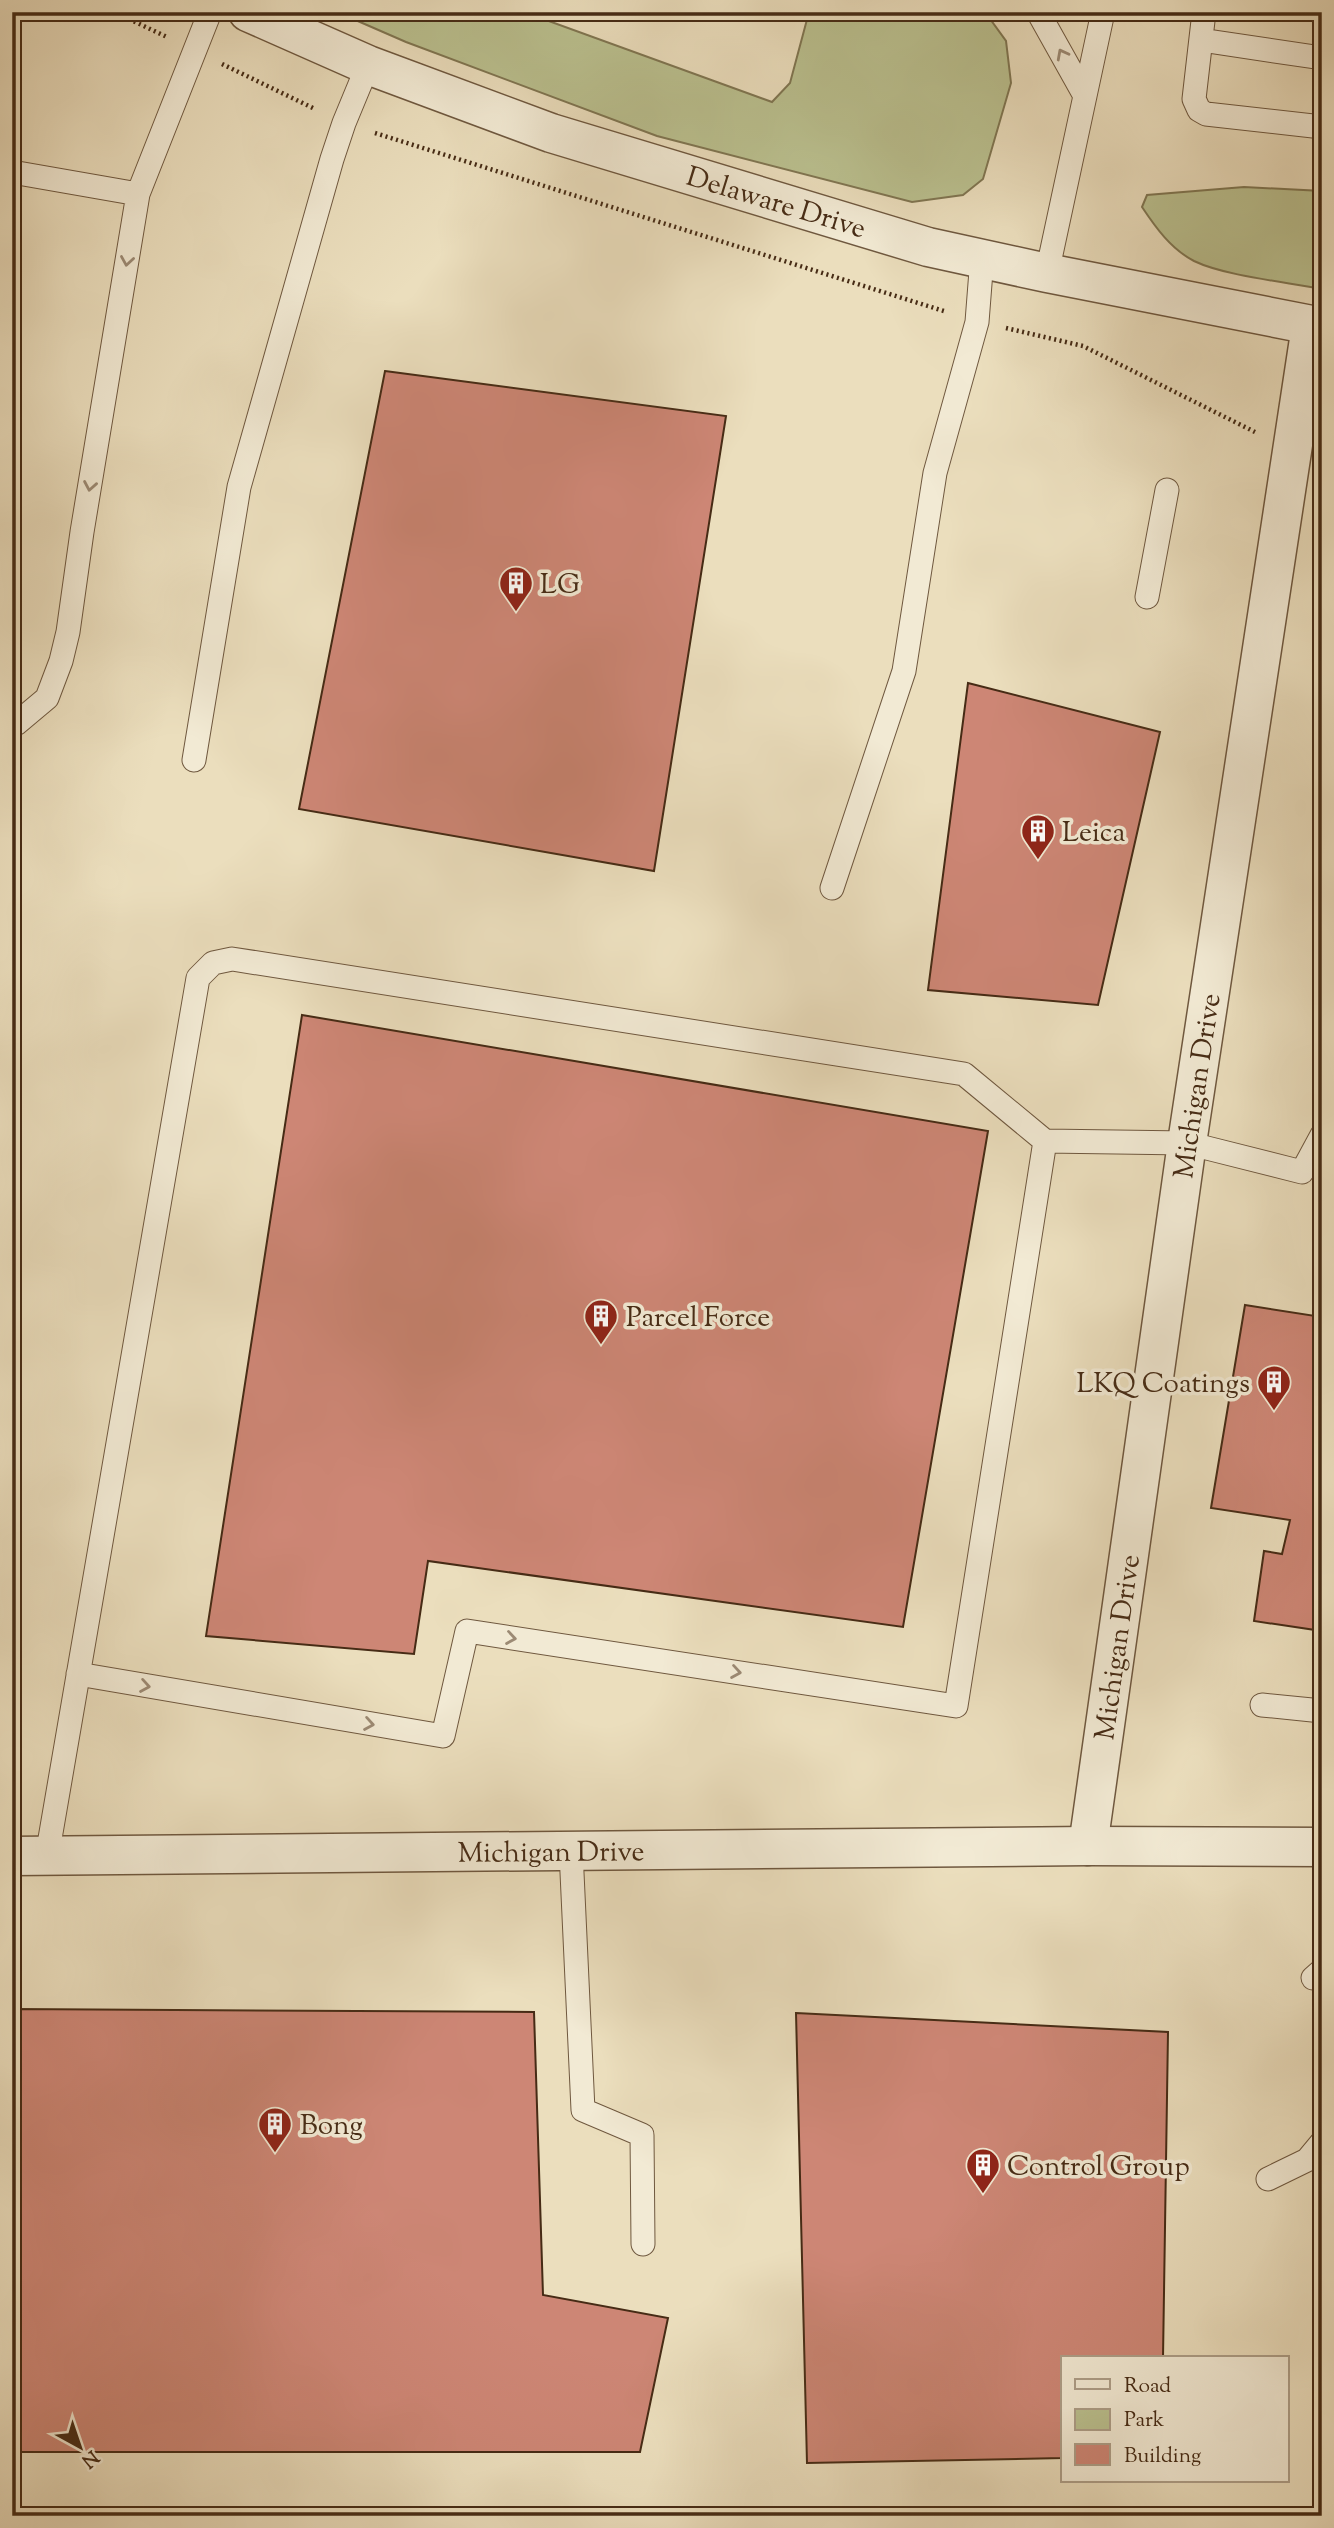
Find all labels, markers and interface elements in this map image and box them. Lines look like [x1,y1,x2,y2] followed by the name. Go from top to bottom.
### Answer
[1057,49,1070,61] one-way arrow
[681,158,870,250] street label: Delaware Drive
[120,255,135,267] one-way arrow
[83,480,98,492] one-way arrow
[497,564,535,613] building icon: LG
[540,566,580,606] place label: LG
[1019,812,1057,861] building icon: Leica
[1062,814,1125,854] place label: Leica
[1165,991,1232,1181] street label: Michigan Drive
[582,1297,620,1346] building icon: Parcel Force
[626,1299,770,1339] place label: Parcel Force
[1255,1363,1293,1412] building icon: LKQ Coatings
[1076,1365,1250,1405] place label: LKQ Coatings
[1086,1552,1152,1743] street label: Michigan Drive
[505,1630,517,1645] one-way arrow
[730,1664,742,1679] one-way arrow
[139,1678,151,1693] one-way arrow
[364,1716,375,1731] one-way arrow
[457,1833,645,1875] street label: Michigan Drive
[256,2105,294,2154] building icon: Bong
[300,2107,363,2147] place label: Bong
[964,2146,1002,2195] building icon: Control Group
[1007,2148,1190,2188] place label: Control Group
[1061,2356,1288,2482] legend
[1124,2372,1171,2402] text: Road
[1124,2406,1165,2436] text: Park
[46,2412,116,2482] north arrow
[1124,2442,1201,2472] text: Building
[75,2443,104,2473] text: N

